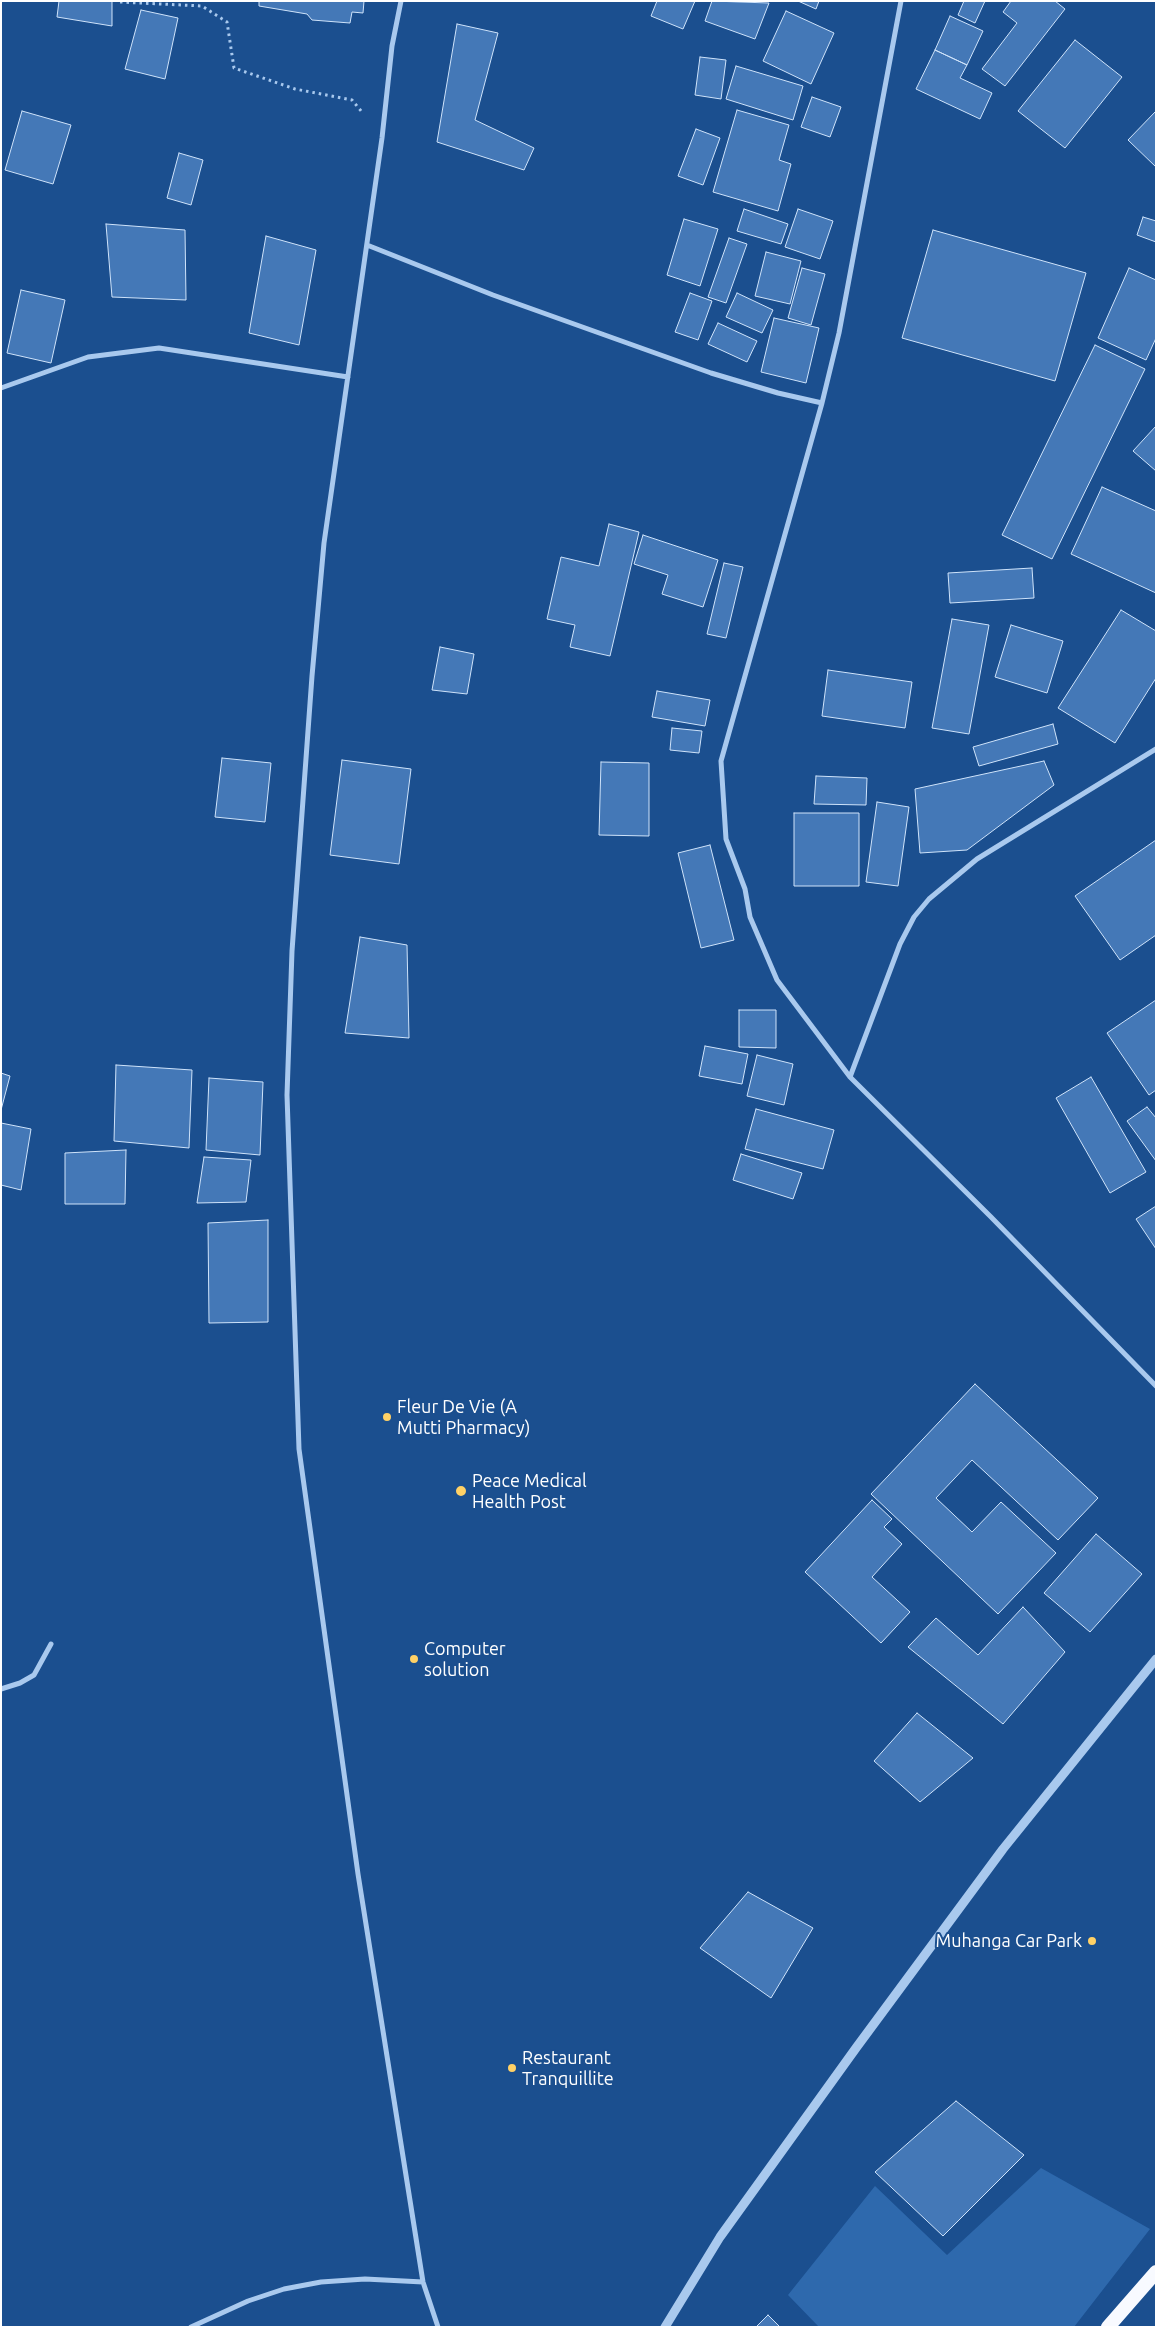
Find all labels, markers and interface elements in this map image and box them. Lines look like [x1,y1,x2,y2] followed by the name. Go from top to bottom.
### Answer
[397,1396,530,1438] place label: Fleur De Vie (A Mutti Pharmacy)
[381,1411,393,1423] marker: Fleur De Vie (A Mutti Pharmacy)
[472,1470,587,1512] place label: Peace Medical Health Post
[454,1484,468,1498] marker: Peace Medical Health Post
[424,1638,506,1680] place label: Computer solution
[408,1653,420,1665] marker: Computer solution
[936,1930,1082,1952] place label: Muhanga Car Park
[1086,1935,1098,1947] marker: Muhanga Car Park
[522,2047,614,2090] place label: Restaurant Tranquillite
[506,2062,518,2074] marker: Restaurant Tranquillite

